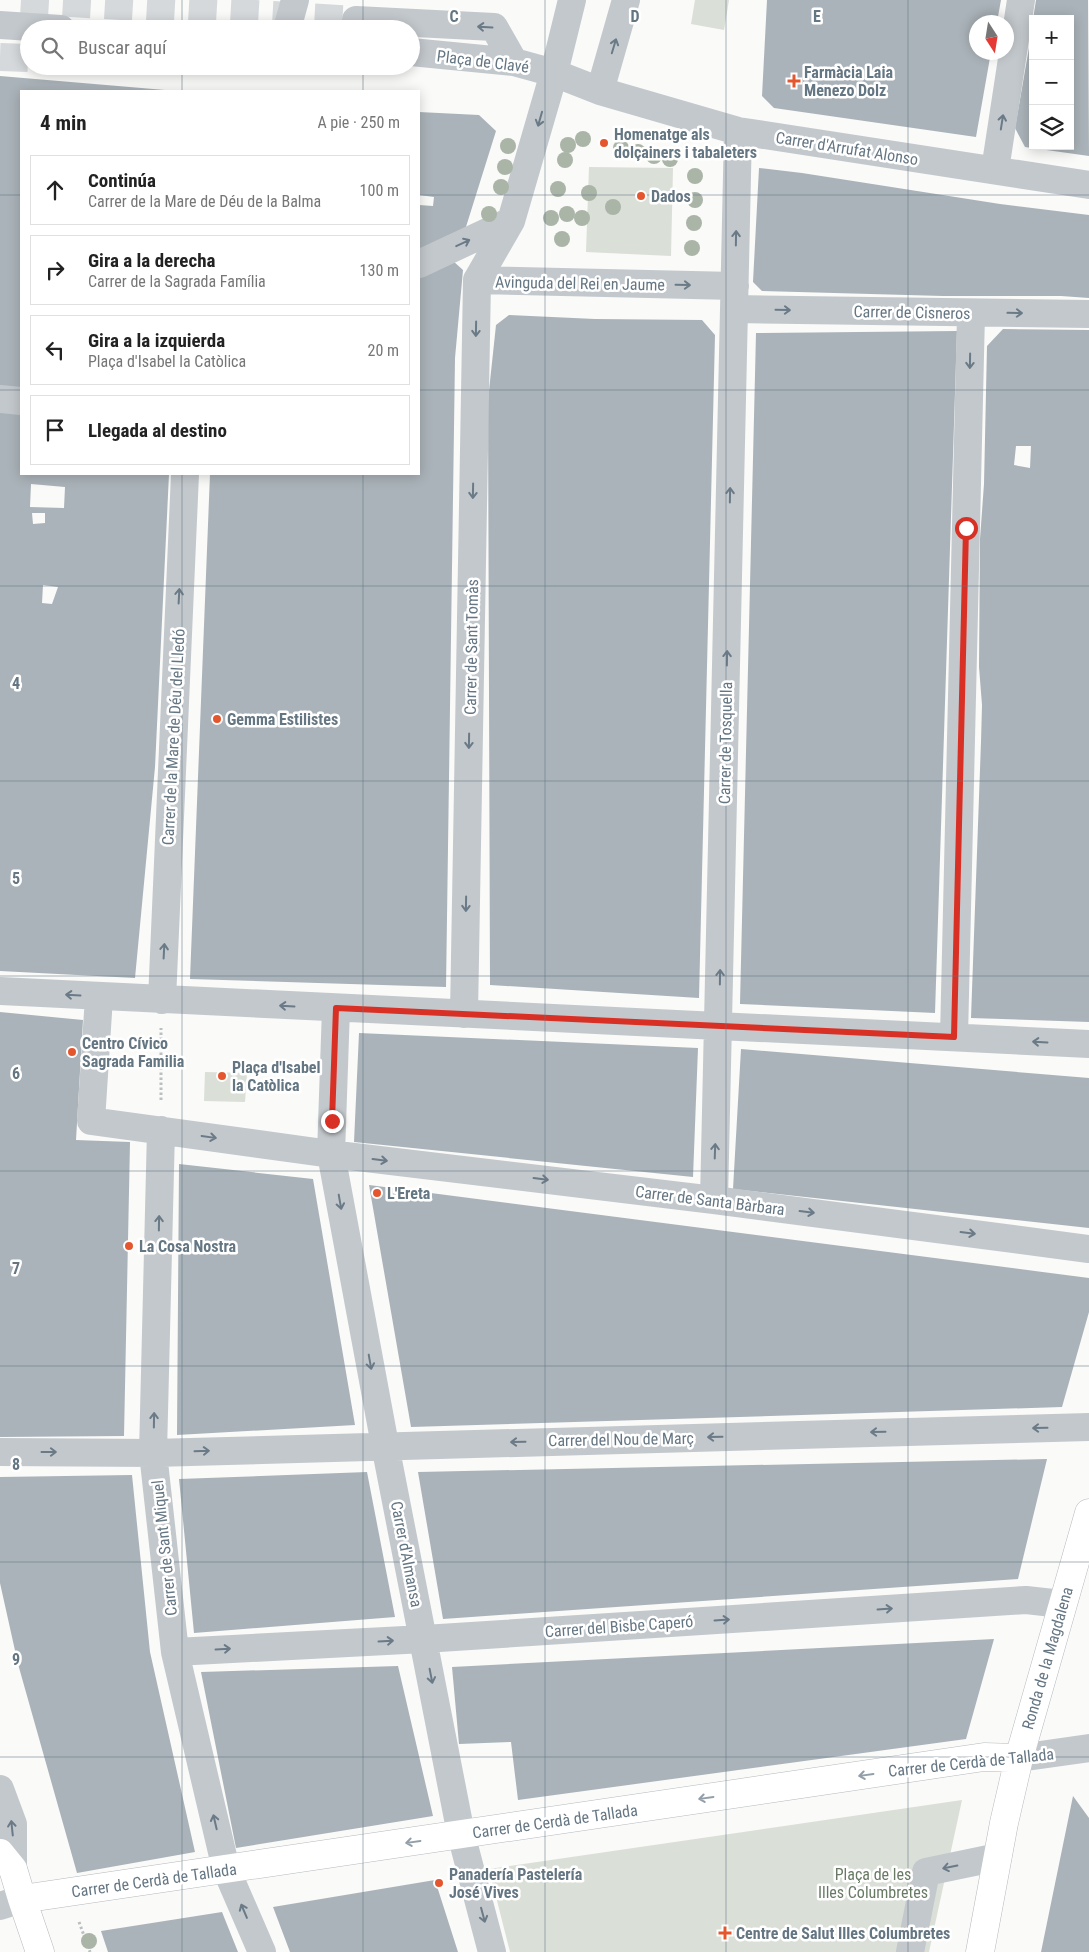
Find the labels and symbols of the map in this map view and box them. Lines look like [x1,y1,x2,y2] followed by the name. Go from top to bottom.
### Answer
[449,7,459,26] text: C
[630,7,640,26] text: D
[813,7,821,26] text: E
[969,15,1014,60] north arrow
[478,23,494,32] one-way arrow
[609,38,619,54] one-way arrow
[436,46,530,77] street label: Plaça de Clavé
[804,63,893,100] place label: Farmàcia Laia Menezo Dolz
[788,75,800,87] marker: Farmàcia Laia Menezo Dolz
[534,111,544,127] one-way arrow
[998,115,1008,131] one-way arrow
[614,125,757,162] place label: Homenatge als dolçainers i tabaleters
[774,128,920,169] street label: Carrer d'Arrufat Alonso
[598,137,610,149] marker: Homenatge als dolçainers i tabaleters
[651,187,691,206] place label: Dados
[635,190,647,202] marker: Dados
[731,230,741,246] one-way arrow
[455,238,470,248] one-way arrow
[495,273,665,294] street label: Avinguda del Rei en Jaume
[675,280,691,290] one-way arrow
[853,302,971,323] street label: Carrer de Cisneros
[774,305,791,315] one-way arrow
[1007,308,1023,318] one-way arrow
[472,320,481,336] one-way arrow
[965,353,974,369] one-way arrow
[469,483,478,499] one-way arrow
[725,487,735,504] one-way arrow
[955,517,978,540] route start
[461,579,482,715] street label: Carrer de Sant Tomàs
[175,589,184,605] one-way arrow
[158,628,189,846] street label: Carrer de la Mare de Déu del Lledó
[722,650,731,666] one-way arrow
[12,674,20,693] text: 4
[715,682,736,804] street label: Carrer de Tosquella
[227,710,338,729] place label: Gemma Estilistes
[211,713,223,725] marker: Gemma Estilistes
[464,732,474,749] one-way arrow
[12,869,20,888] text: 5
[461,895,471,911] one-way arrow
[159,943,168,959] one-way arrow
[715,970,724,986] one-way arrow
[65,991,81,1000] one-way arrow
[280,1001,296,1011] one-way arrow
[82,1034,185,1071] place label: Centro Cívico Sagrada Familia
[1033,1037,1049,1046] one-way arrow
[66,1046,78,1058] marker: Centro Cívico Sagrada Familia
[232,1058,321,1095] place label: Plaça d'Isabel la Catòlica
[12,1064,20,1083] text: 6
[216,1070,228,1082] marker: Plaça d'Isabel la Catòlica
[321,1110,344,1133] route end
[201,1132,217,1142] one-way arrow
[710,1143,720,1160] one-way arrow
[372,1155,388,1165] one-way arrow
[533,1174,549,1184] one-way arrow
[634,1182,786,1219] street label: Carrer de Santa Bàrbara
[387,1184,431,1203] place label: L'Ereta
[371,1187,383,1199] marker: L'Ereta
[336,1194,346,1210] one-way arrow
[798,1207,814,1217] one-way arrow
[154,1215,163,1231] one-way arrow
[959,1228,975,1238] one-way arrow
[139,1237,236,1256] place label: La Cosa Nostra
[123,1240,135,1252] marker: La Cosa Nostra
[12,1259,20,1278] text: 7
[365,1354,375,1370] one-way arrow
[149,1413,159,1429] one-way arrow
[1033,1423,1049,1433] one-way arrow
[870,1428,886,1437] one-way arrow
[548,1429,694,1450] street label: Carrer del Nou de Març
[708,1432,724,1441] one-way arrow
[510,1437,526,1447] one-way arrow
[194,1446,210,1456] one-way arrow
[40,1447,56,1457] one-way arrow
[12,1455,20,1474] text: 8
[148,1479,181,1617] street label: Carrer de Sant Miquel
[387,1500,426,1609] street label: Carrer d'Almansa
[1018,1585,1077,1732] street label: Ronda de la Magdalena
[876,1605,892,1614] one-way arrow
[544,1612,694,1641] street label: Carrer del Bisbe Caperó
[714,1615,730,1624] one-way arrow
[377,1636,393,1645] one-way arrow
[215,1645,231,1654] one-way arrow
[12,1650,20,1669] text: 9
[427,1668,436,1684] one-way arrow
[887,1744,1055,1781] street label: Carrer de Cerdà de Tallada
[859,1770,875,1780] one-way arrow
[698,1794,714,1804] one-way arrow
[471,1800,639,1842] street label: Carrer de Cerdà de Tallada
[210,1814,219,1830] one-way arrow
[7,1820,17,1836] one-way arrow
[405,1837,421,1847] one-way arrow
[70,1859,238,1901] street label: Carrer de Cerdà de Tallada
[942,1863,958,1872] one-way arrow
[449,1865,583,1902] place label: Panadería Pastelería José Vives
[818,1865,928,1902] park label: Plaça de les Illes Columbretes
[433,1877,445,1889] marker: Panadería Pastelería José Vives
[238,1904,248,1919] one-way arrow
[478,1907,488,1923] one-way arrow
[736,1924,950,1943] place label: Centre de Salut Illes Columbretes
[718,1926,732,1940] marker: Centre de Salut Illes Columbretes

